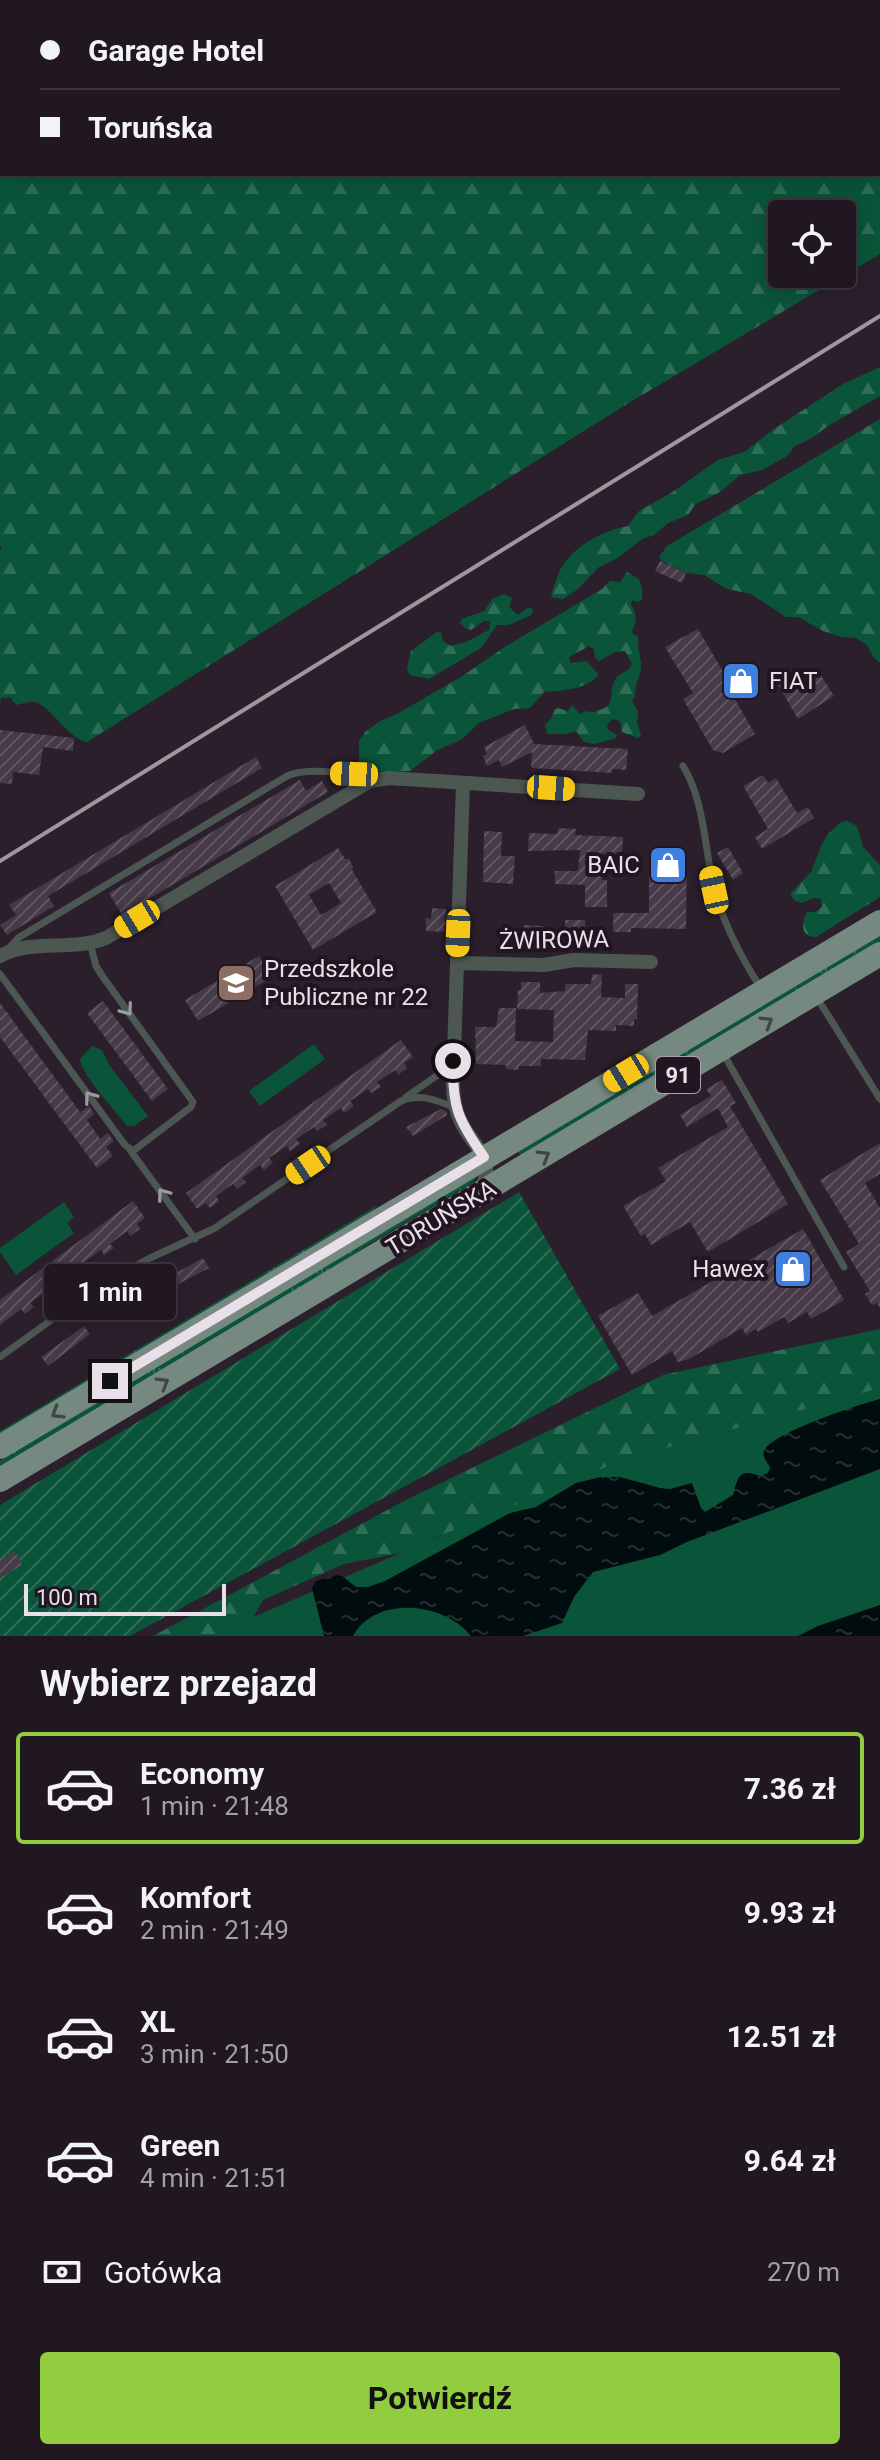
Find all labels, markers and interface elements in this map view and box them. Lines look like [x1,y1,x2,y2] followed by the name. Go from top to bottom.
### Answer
[88,33,264,68] text: Garage Hotel
[88,110,213,145] text: Toruńska
[768,200,856,288] map controls
[768,200,856,288] button: locate
[720,660,762,702] shop icon: FIAT
[769,667,817,695] place label: FIAT
[330,761,378,787] car
[526,774,576,802] car
[647,844,689,886] shop icon: BAIC
[587,851,640,879] place label: BAIC
[697,864,731,916] car
[110,896,164,942] car
[445,909,471,957] car
[499,925,610,955] street label: ŻWIROWA
[264,955,428,1011] place label: Przedszkole Publiczne nr 22
[215,962,257,1004] school or university icon: Przedszkole Publiczne nr 22
[118,1002,132,1016] one-way arrow
[758,1016,773,1032] one-way arrow
[435,1043,471,1079] route start
[599,1050,653,1096] car
[656,1057,700,1093] road number: 91
[86,1092,100,1106] one-way arrow
[281,1142,335,1188] car
[535,1151,550,1166] one-way arrow
[381,1174,501,1262] street label: TORUŃSKA
[158,1188,172,1203] one-way arrow
[772,1248,814,1290] shop icon: Hawex
[692,1255,765,1283] place label: Hawex
[44,1265,176,1321] callout: 1 min
[77,1277,143,1307] text: 1 min
[92,1363,128,1399] route end
[154,1377,169,1393] one-way arrow
[51,1403,66,1419] one-way arrow
[24,1580,226,1616] scale bar
[36,1585,98,1610] text: 100 m
[40,1663,317,1705] text: Wybierz przejazd
[44,1752,116,1824] icon: car
[140,1756,264,1791] text: Economy
[744,1771,836,1806] text: 7.36 zł
[140,1791,289,1821] text: 1 min · 21:48
[44,1876,116,1948] icon: car
[140,1880,251,1915] text: Komfort
[744,1895,836,1930] text: 9.93 zł
[140,1915,289,1945] text: 2 min · 21:49
[44,2000,116,2072] icon: car
[140,2004,175,2039] text: XL
[727,2019,836,2054] text: 12.51 zł
[140,2039,289,2069] text: 3 min · 21:50
[44,2124,116,2196] icon: car
[140,2128,220,2163] text: Green
[744,2143,836,2178] text: 9.64 zł
[140,2163,289,2193] text: 4 min · 21:51
[40,2250,84,2294] icon: cash
[104,2255,222,2290] text: Gotówka
[767,2257,840,2287] text: 270 m
[40,2352,840,2444] button: Potwierdź

